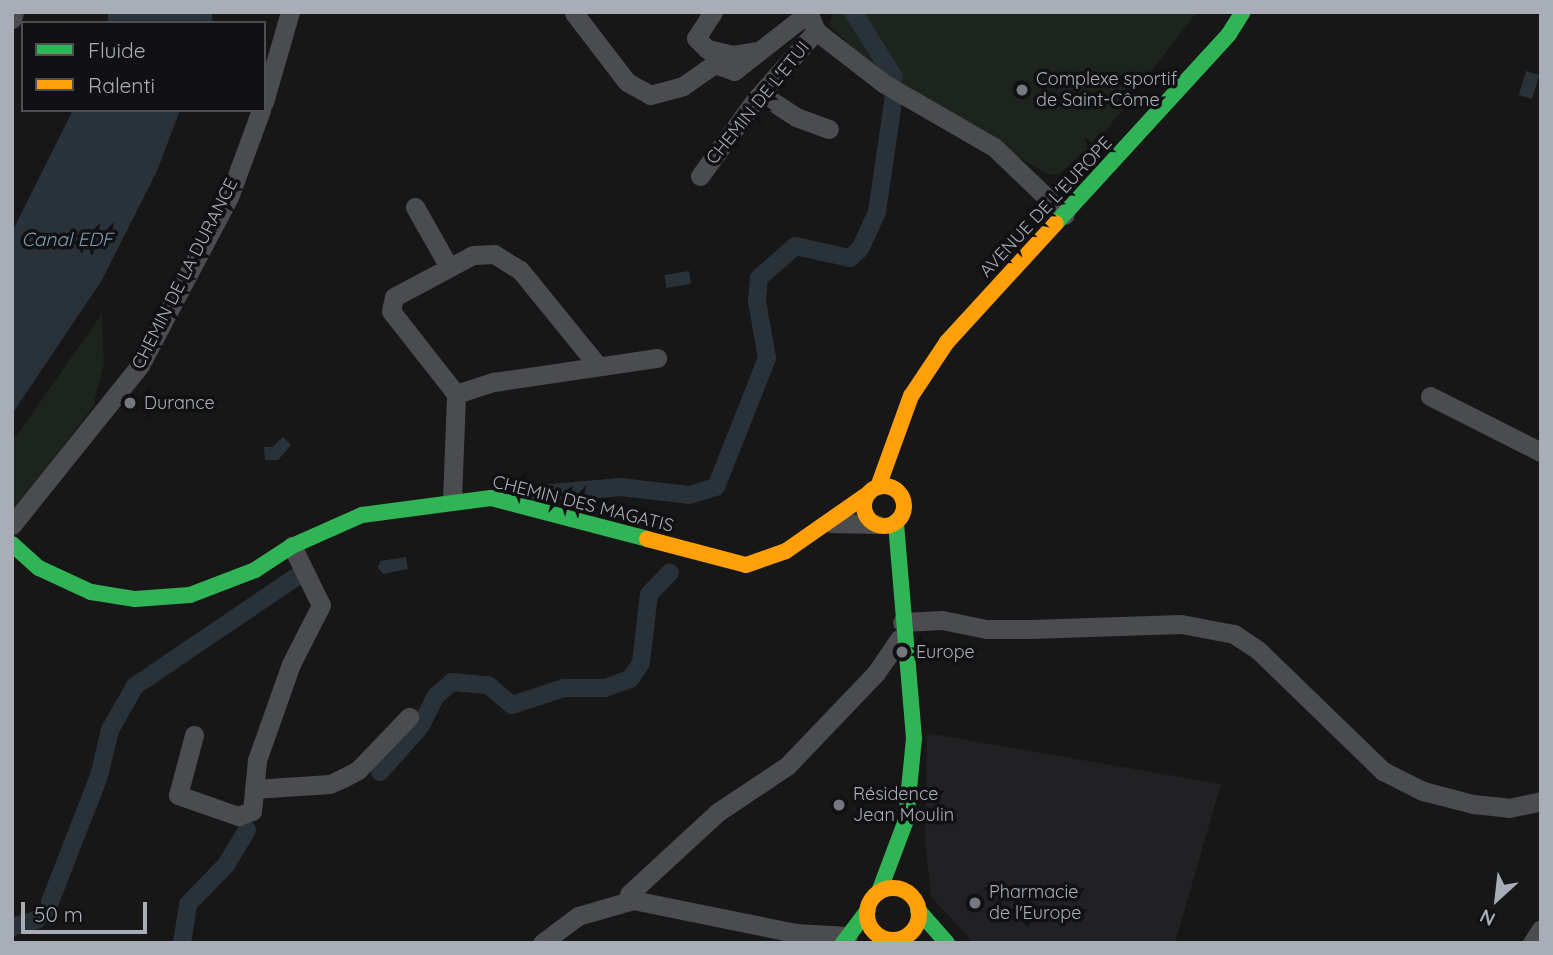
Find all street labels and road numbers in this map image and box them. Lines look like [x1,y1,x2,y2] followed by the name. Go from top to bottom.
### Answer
[702,37,814,169] street label: CHEMIN DE L'ETUI
[975,132,1117,282] street label: AVENUE DE L'EUROPE
[127,175,243,373] street label: CHEMIN DE LA DURANCE
[490,471,676,537] street label: CHEMIN DES MAGATIS

